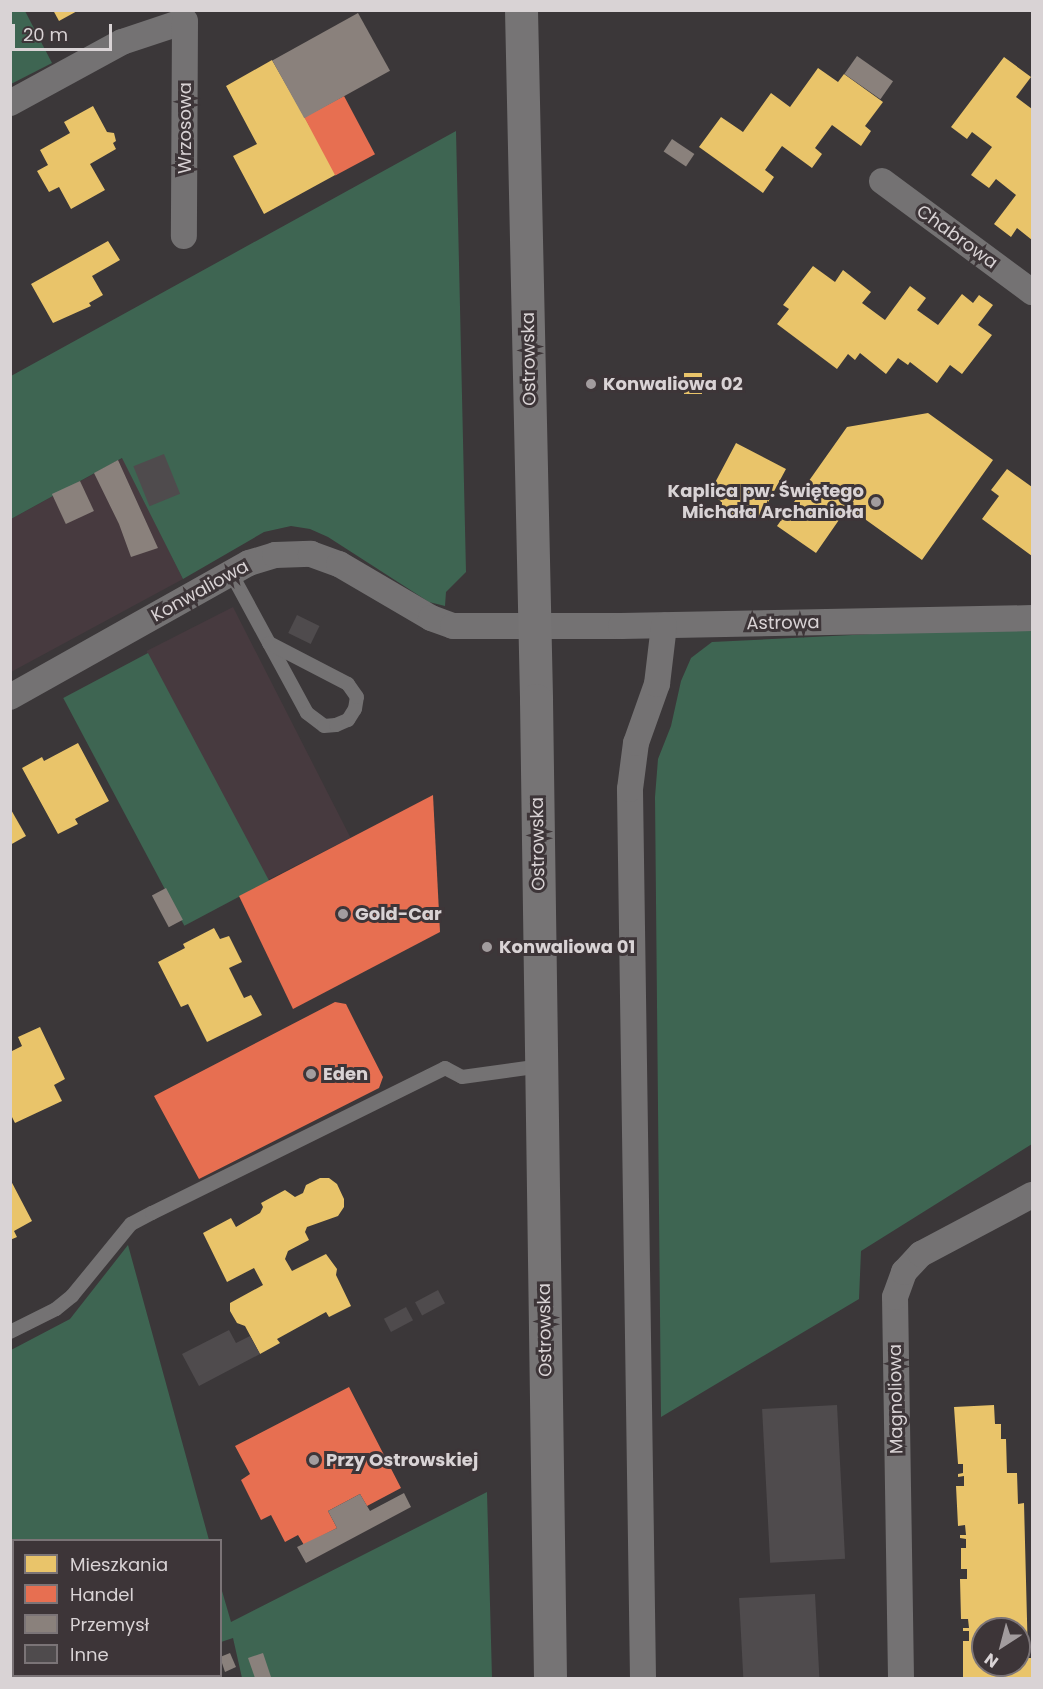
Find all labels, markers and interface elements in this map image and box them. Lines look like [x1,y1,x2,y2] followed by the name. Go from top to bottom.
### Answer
[15,12,116,50] scale bar
[23,22,68,47] text: 20 m
[174,82,196,174] street label: Wrzosowa
[912,200,1002,274] street label: Chabrowa
[517,312,541,406] street label: Ostrowska
[603,373,743,395] place label: Konwaliowa 02
[584,377,598,391] marker: Konwaliowa 02
[668,481,864,524] place label: Kaplica pw. Świętego Michała Archanioła
[869,495,883,509] marker: Kaplica pw. Świętego Michała Archanioła
[148,555,252,627] street label: Konwaliowa
[746,612,820,634] street label: Astrowa
[526,797,550,891] street label: Ostrowska
[355,903,442,925] place label: Gold-Car
[336,907,350,921] marker: Gold-Car
[499,936,635,958] place label: Konwaliowa 01
[480,940,494,954] marker: Konwaliowa 01
[323,1063,368,1085] place label: Eden
[304,1067,318,1081] marker: Eden
[533,1283,557,1377] street label: Ostrowska
[884,1344,908,1454] street label: Magnoliowa
[326,1449,478,1471] place label: Przy Ostrowskiej
[307,1453,321,1467] marker: Przy Ostrowskiej
[12,1539,222,1677] legend
[70,1552,168,1577] text: Mieszkania
[70,1582,134,1607] text: Handel
[70,1612,149,1637] text: Przemysł
[971,1617,1031,1677] north arrow
[70,1642,109,1667] text: Inne
[980,1648,1003,1673] text: N

